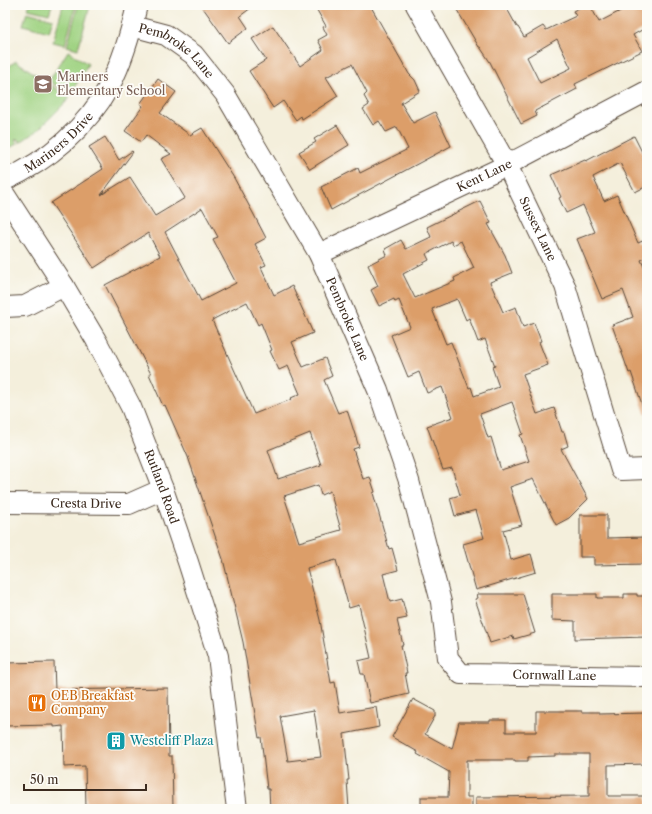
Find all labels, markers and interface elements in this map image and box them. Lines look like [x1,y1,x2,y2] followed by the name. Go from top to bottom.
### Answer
[137,20,217,81] street label: Pembroke Lane
[57,69,166,98] place label: Mariners Elementary School
[32,73,54,95] school or university icon: Mariners Elementary School
[21,109,96,176] street label: Mariners Drive
[454,156,515,195] street label: Kent Lane
[516,194,560,264] street label: Sussex Lane
[323,275,373,363] street label: Pembroke Lane
[141,447,183,526] street label: Rutland Road
[50,495,122,511] street label: Cresta Drive
[512,667,597,683] street label: Cornwall Lane
[51,688,135,717] place label: OEB Breakfast Company
[26,692,48,714] restaurant icon: OEB Breakfast Company
[105,730,127,752] building icon: Westcliff Plaza
[129,733,214,748] place label: Westcliff Plaza
[24,766,146,792] scale bar
[30,772,59,787] text: 50 m

